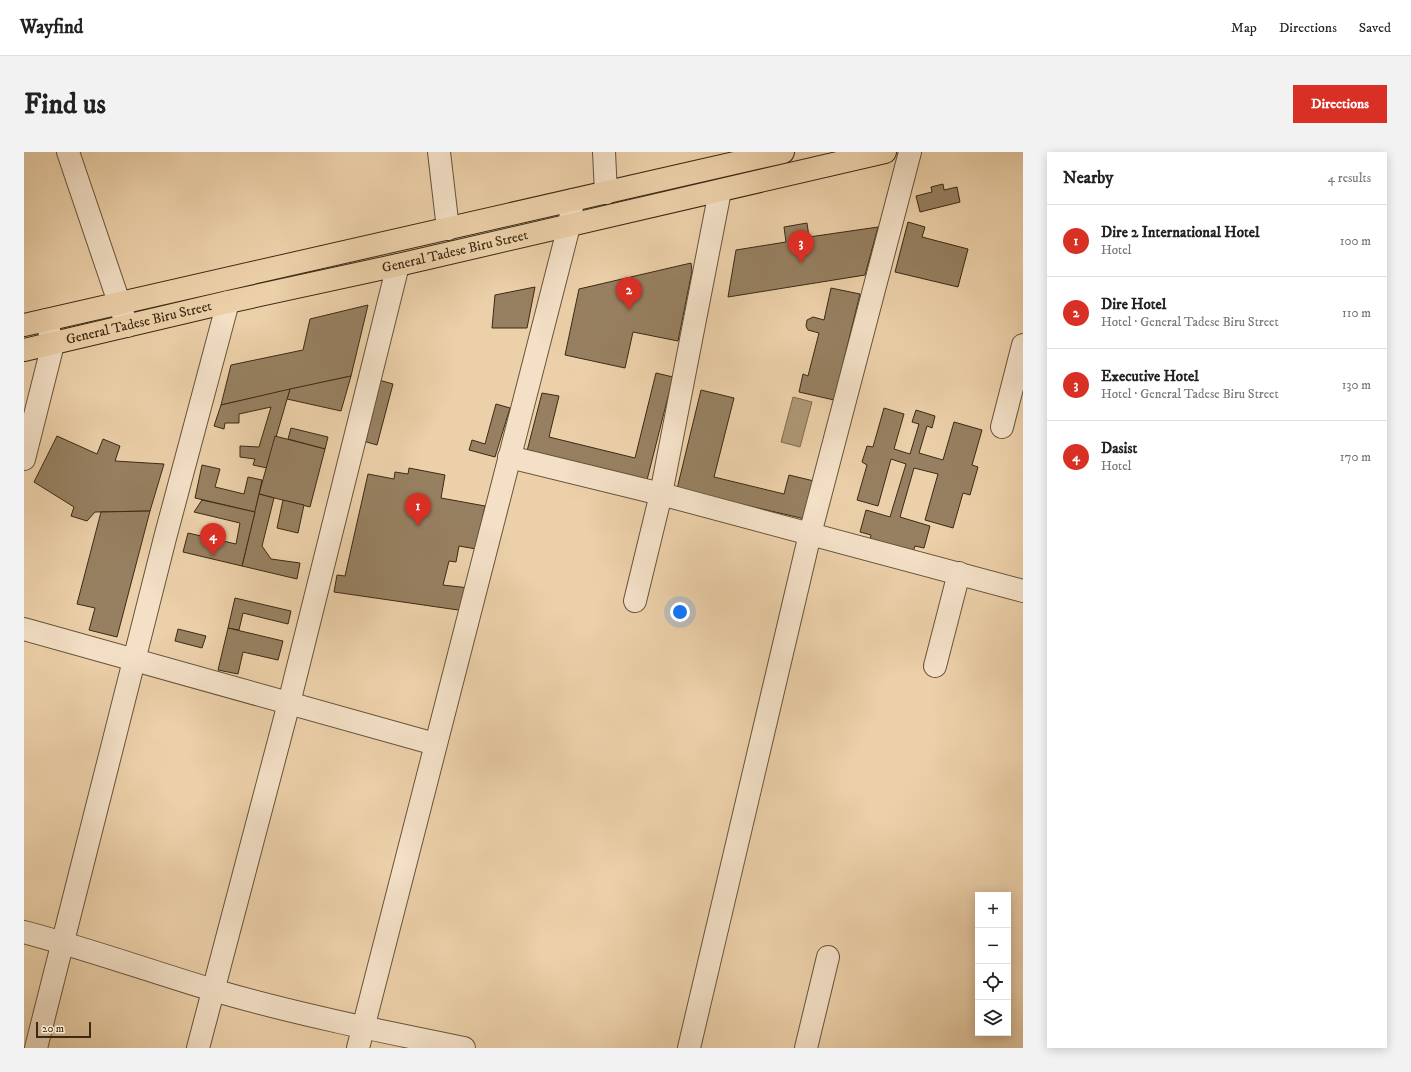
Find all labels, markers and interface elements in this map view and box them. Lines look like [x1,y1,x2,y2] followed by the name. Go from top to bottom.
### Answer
[20,16,83,39] text: Wayfind
[1231,19,1257,37] text: Map
[1279,19,1337,37] text: Directions
[1359,19,1391,37] text: Saved
[1293,85,1387,123] button: Directions
[24,87,106,122] text: Find us
[1063,167,1113,189] text: Nearby
[1328,170,1371,186] text: 4 results
[1101,223,1259,242] text: Dire 2 International Hotel
[380,226,530,277] street label: General Tadese Biru Street
[788,230,814,263] pin: 3
[1074,233,1078,249] text: 1
[1340,233,1371,249] text: 100 m
[1101,242,1132,258] text: Hotel
[616,277,642,310] pin: 2
[1101,295,1166,314] text: Dire Hotel
[64,297,214,349] street label: General Tadese Biru Street
[1073,305,1079,321] text: 2
[1342,305,1371,321] text: 110 m
[1101,314,1279,330] text: Hotel · General Tadese Biru Street
[1101,367,1199,386] text: Executive Hotel
[1074,377,1078,393] text: 3
[1342,377,1371,393] text: 130 m
[1101,386,1279,402] text: Hotel · General Tadese Biru Street
[1101,439,1137,458] text: Dasist
[1072,449,1080,465] text: 4
[1340,449,1371,465] text: 170 m
[1101,458,1132,474] text: Hotel
[405,493,431,526] pin: 1
[200,523,226,556] pin: 4
[670,602,690,622] your location
[975,892,1011,1036] map controls
[975,892,1011,928] button: +
[975,928,1011,964] button: −
[975,964,1011,1000] button: locate
[975,1000,1011,1036] button: layers
[36,1020,91,1039] scale bar
[42,1022,64,1036] text: 20 m

